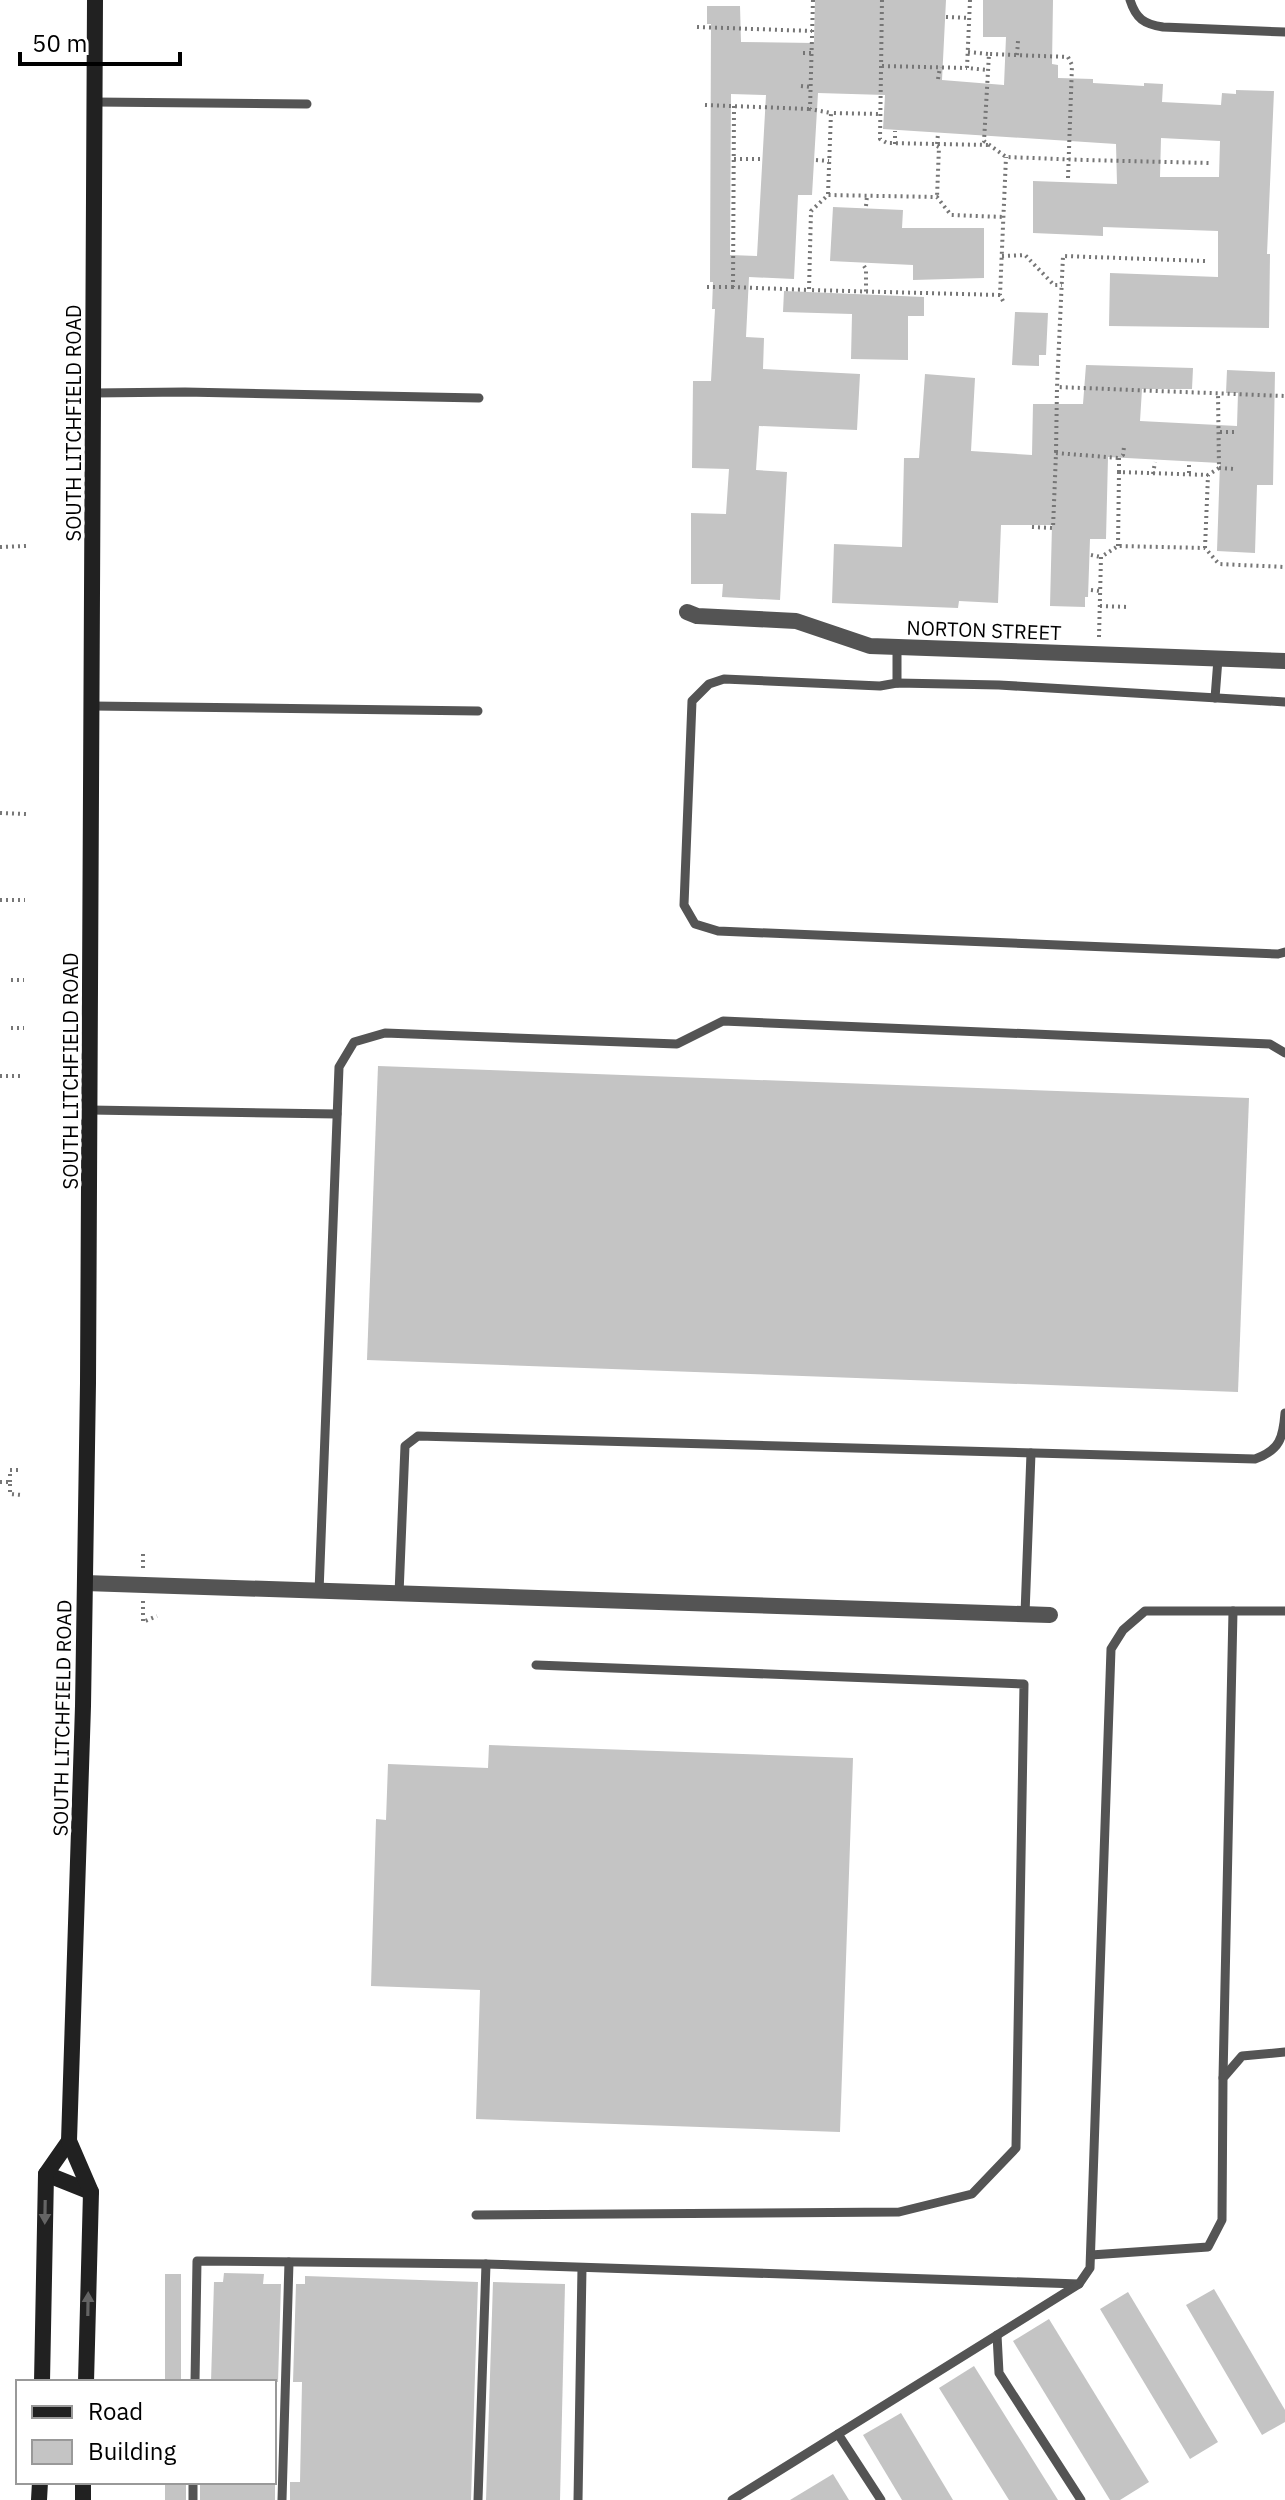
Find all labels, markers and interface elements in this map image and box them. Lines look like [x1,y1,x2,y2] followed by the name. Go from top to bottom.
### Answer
[20,16,180,66] scale bar
[32,27,87,59] text: 50 m
[60,305,87,541] street label: SOUTH LITCHFIELD ROAD
[906,614,1062,646] street label: NORTON STREET
[57,953,84,1189] street label: SOUTH LITCHFIELD ROAD
[46,1599,78,1837] street label: SOUTH LITCHFIELD ROAD
[39,2200,51,2225] one-way arrow
[82,2291,94,2316] one-way arrow
[16,2380,276,2484] legend
[88,2395,143,2427] text: Road
[88,2435,176,2467] text: Building

